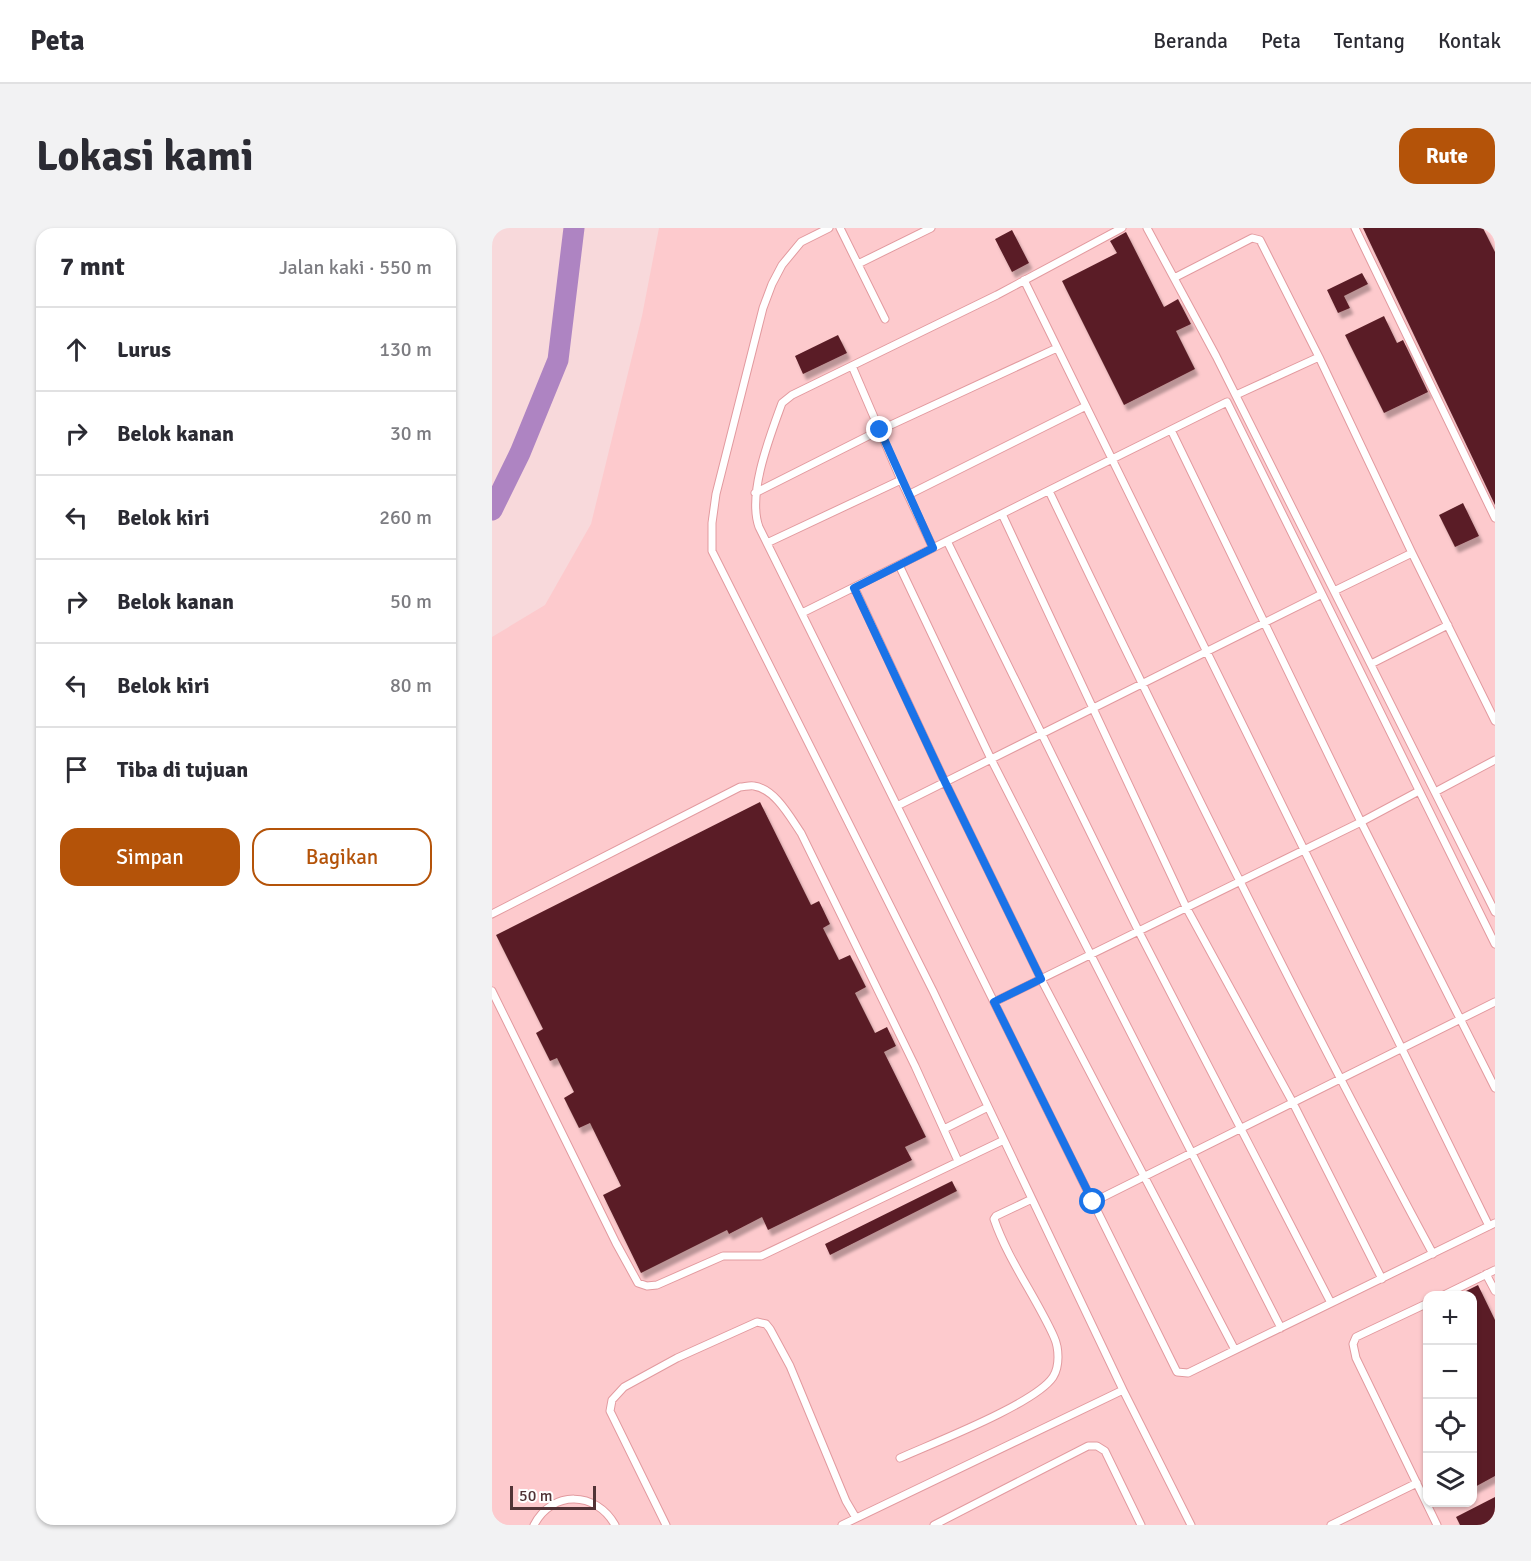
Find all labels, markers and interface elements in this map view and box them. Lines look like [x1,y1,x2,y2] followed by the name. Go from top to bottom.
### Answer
[30,24,85,58] text: Peta
[1153,28,1228,54] text: Beranda
[1261,28,1301,54] text: Peta
[1334,28,1405,54] text: Tentang
[1438,28,1501,54] text: Kontak
[1399,128,1495,184] button: Rute
[36,131,254,182] text: Lokasi kami
[60,251,125,283] text: 7 mnt
[279,255,432,280] text: Jalan kaki · 550 m
[60,333,93,366] icon: ahead
[117,336,171,363] text: Lurus
[379,337,432,362] text: 130 m
[866,416,892,442] route end
[60,417,93,450] icon: right
[117,420,234,447] text: Belok kanan
[390,421,432,446] text: 30 m
[60,501,93,534] icon: left
[117,504,210,531] text: Belok kiri
[379,505,432,530] text: 260 m
[60,585,93,618] icon: right
[117,588,234,615] text: Belok kanan
[390,589,432,614] text: 50 m
[60,669,93,702] icon: left
[117,672,210,699] text: Belok kiri
[390,673,432,698] text: 80 m
[60,753,93,786] icon: arrive
[117,756,248,783] text: Tiba di tujuan
[60,828,240,886] button: Simpan
[252,828,432,886] button: Bagikan
[1079,1188,1105,1214] route start
[1423,1291,1477,1507] map controls
[1423,1291,1477,1345] button: +
[1423,1345,1477,1399] button: −
[1423,1399,1477,1453] button: locate
[1423,1453,1477,1507] button: layers
[510,1483,596,1510] scale bar
[519,1486,553,1506] text: 50 m

